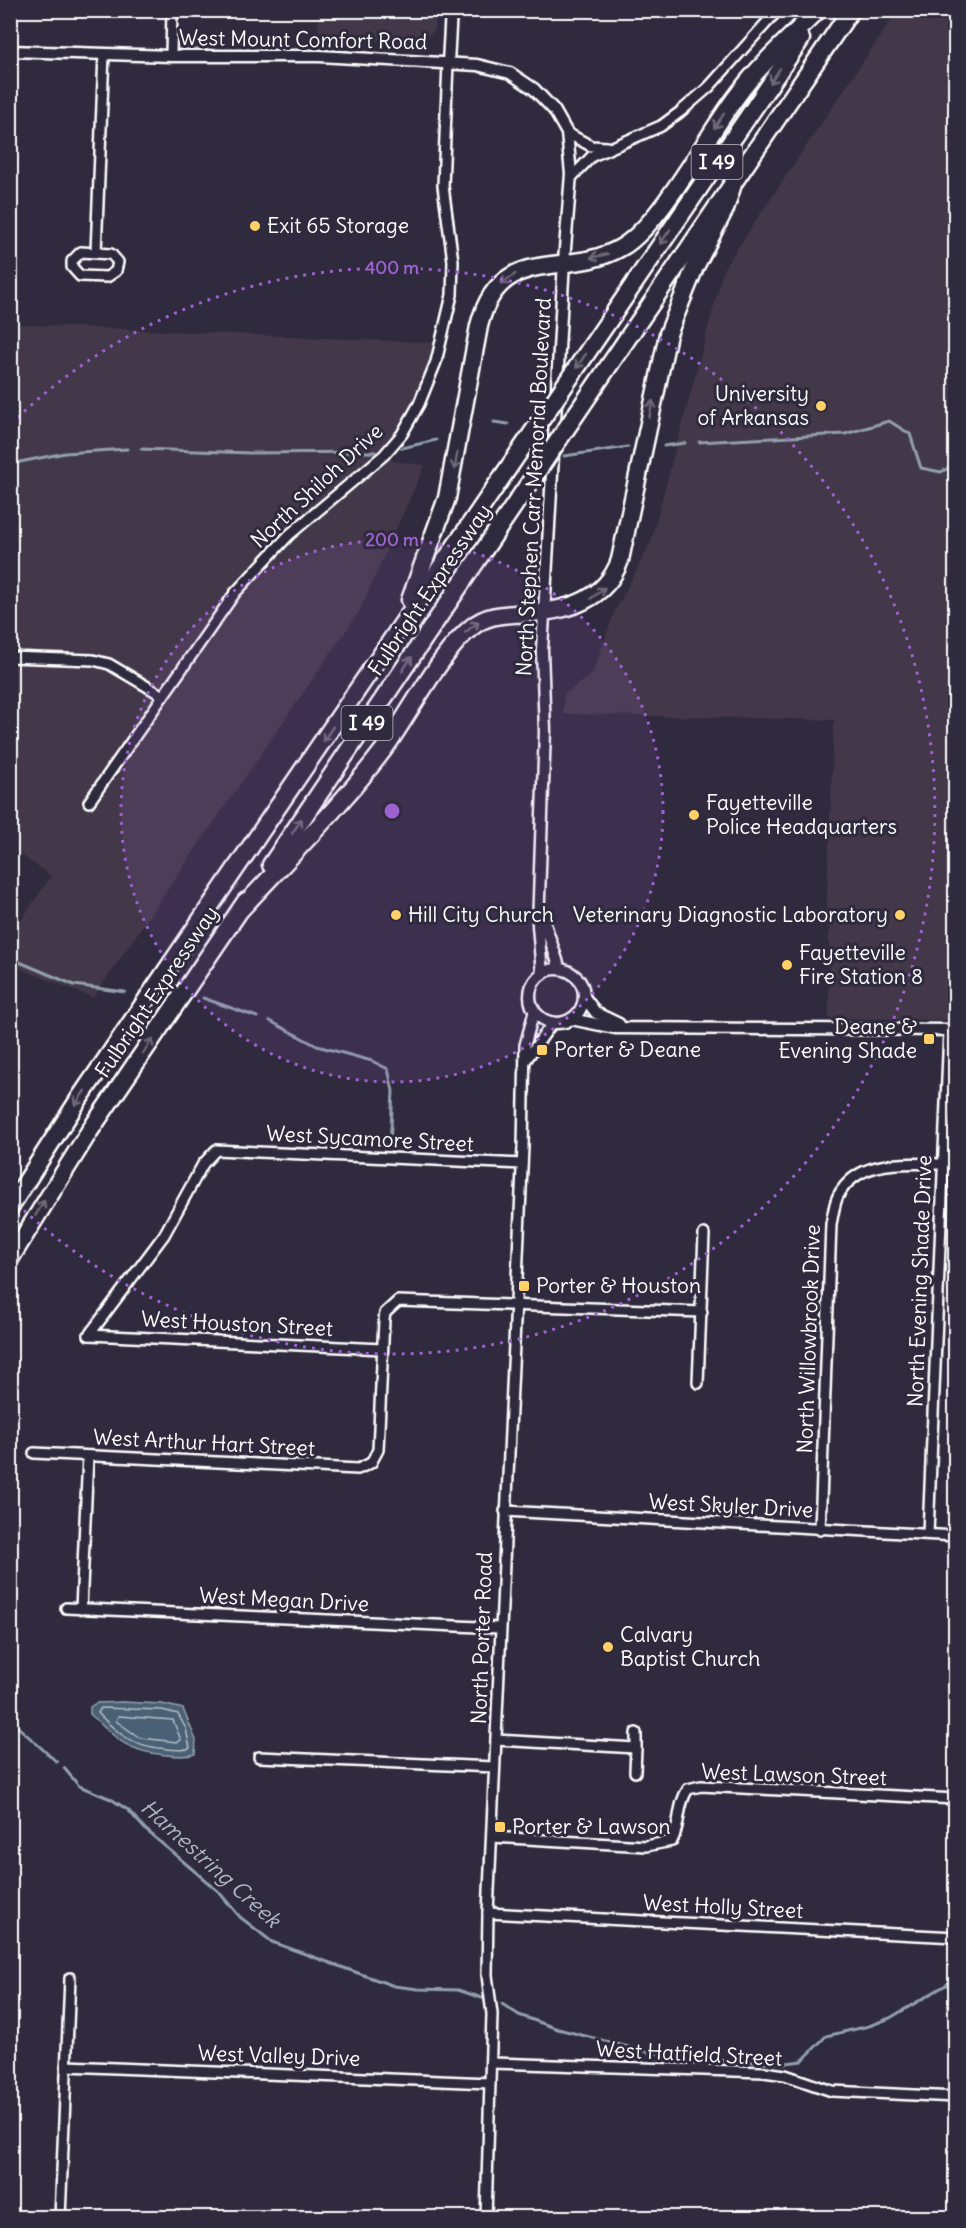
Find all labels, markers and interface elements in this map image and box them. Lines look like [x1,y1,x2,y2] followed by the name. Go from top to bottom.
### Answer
[179,24,427,55] street label: West Mount Comfort Road
[769,67,781,84] one-way arrow
[713,113,725,129] one-way arrow
[692,145,742,179] road number: I 49
[267,212,409,239] place label: Exit 65 Storage
[248,219,262,233] marker: Exit 65 Storage
[659,229,671,245] one-way arrow
[590,251,609,262] one-way arrow
[365,256,419,279] text: 400 m
[500,272,517,285] one-way arrow
[510,297,557,677] street label: North Stephen Carr Memorial Boulevard
[575,352,587,369] one-way arrow
[698,380,809,431] place label: University of Arkansas
[814,399,828,413] marker: University of Arkansas
[646,400,657,419] one-way arrow
[245,418,388,554] street label: North Shiloh Drive
[450,451,461,471] one-way arrow
[362,498,497,681] street label: Fulbright Expressway
[365,528,419,551] text: 200 m
[590,586,606,599] one-way arrow
[464,621,480,634] one-way arrow
[401,657,413,673] one-way arrow
[342,706,392,740] road number: I 49
[322,725,334,742] one-way arrow
[706,789,897,840] place label: Fayetteville Police Headquarters
[382,801,402,821] centre of rings
[687,808,701,822] marker: Fayetteville Police Headquarters
[291,818,303,834] one-way arrow
[89,900,224,1083] street label: Fulbright Expressway
[408,901,554,928] place label: Hill City Church
[573,901,888,928] place label: Veterinary Diagnostic Laboratory
[389,908,403,922] marker: Hill City Church
[893,908,907,922] marker: Veterinary Diagnostic Laboratory
[799,939,923,990] place label: Fayetteville Fire Station 8
[780,958,794,972] marker: Fayetteville Fire Station 8
[778,1013,917,1064] place label: Deane & Evening Shade
[922,1032,936,1046] marker: Deane & Evening Shade
[554,1036,701,1063] place label: Porter & Deane
[142,1038,154,1054] one-way arrow
[535,1043,549,1057] marker: Porter & Deane
[74,1090,86,1106] one-way arrow
[266,1120,475,1157] street label: West Sycamore Street
[902,1155,937,1407] street label: North Evening Shade Drive
[35,1200,47,1217] one-way arrow
[791,1224,826,1454] street label: North Willowbrook Drive
[536,1272,701,1299] place label: Porter & Houston
[517,1279,531,1293] marker: Porter & Houston
[140,1305,334,1342] street label: West Houston Street
[92,1423,316,1462] street label: West Arthur Hart Street
[648,1488,814,1523] street label: West Skyler Drive
[465,1551,498,1725] street label: North Porter Road
[198,1582,370,1617] street label: West Megan Drive
[620,1621,760,1672] place label: Calvary Baptist Church
[601,1640,615,1654] marker: Calvary Baptist Church
[701,1758,887,1791] street label: West Lawson Street
[135,1793,288,1934] water label: Hamestring Creek
[512,1813,671,1840] place label: Porter & Lawson
[493,1820,507,1834] marker: Porter & Lawson
[642,1889,804,1924] street label: West Holly Street
[595,2035,783,2072] street label: West Hatfield Street
[197,2039,361,2072] street label: West Valley Drive

